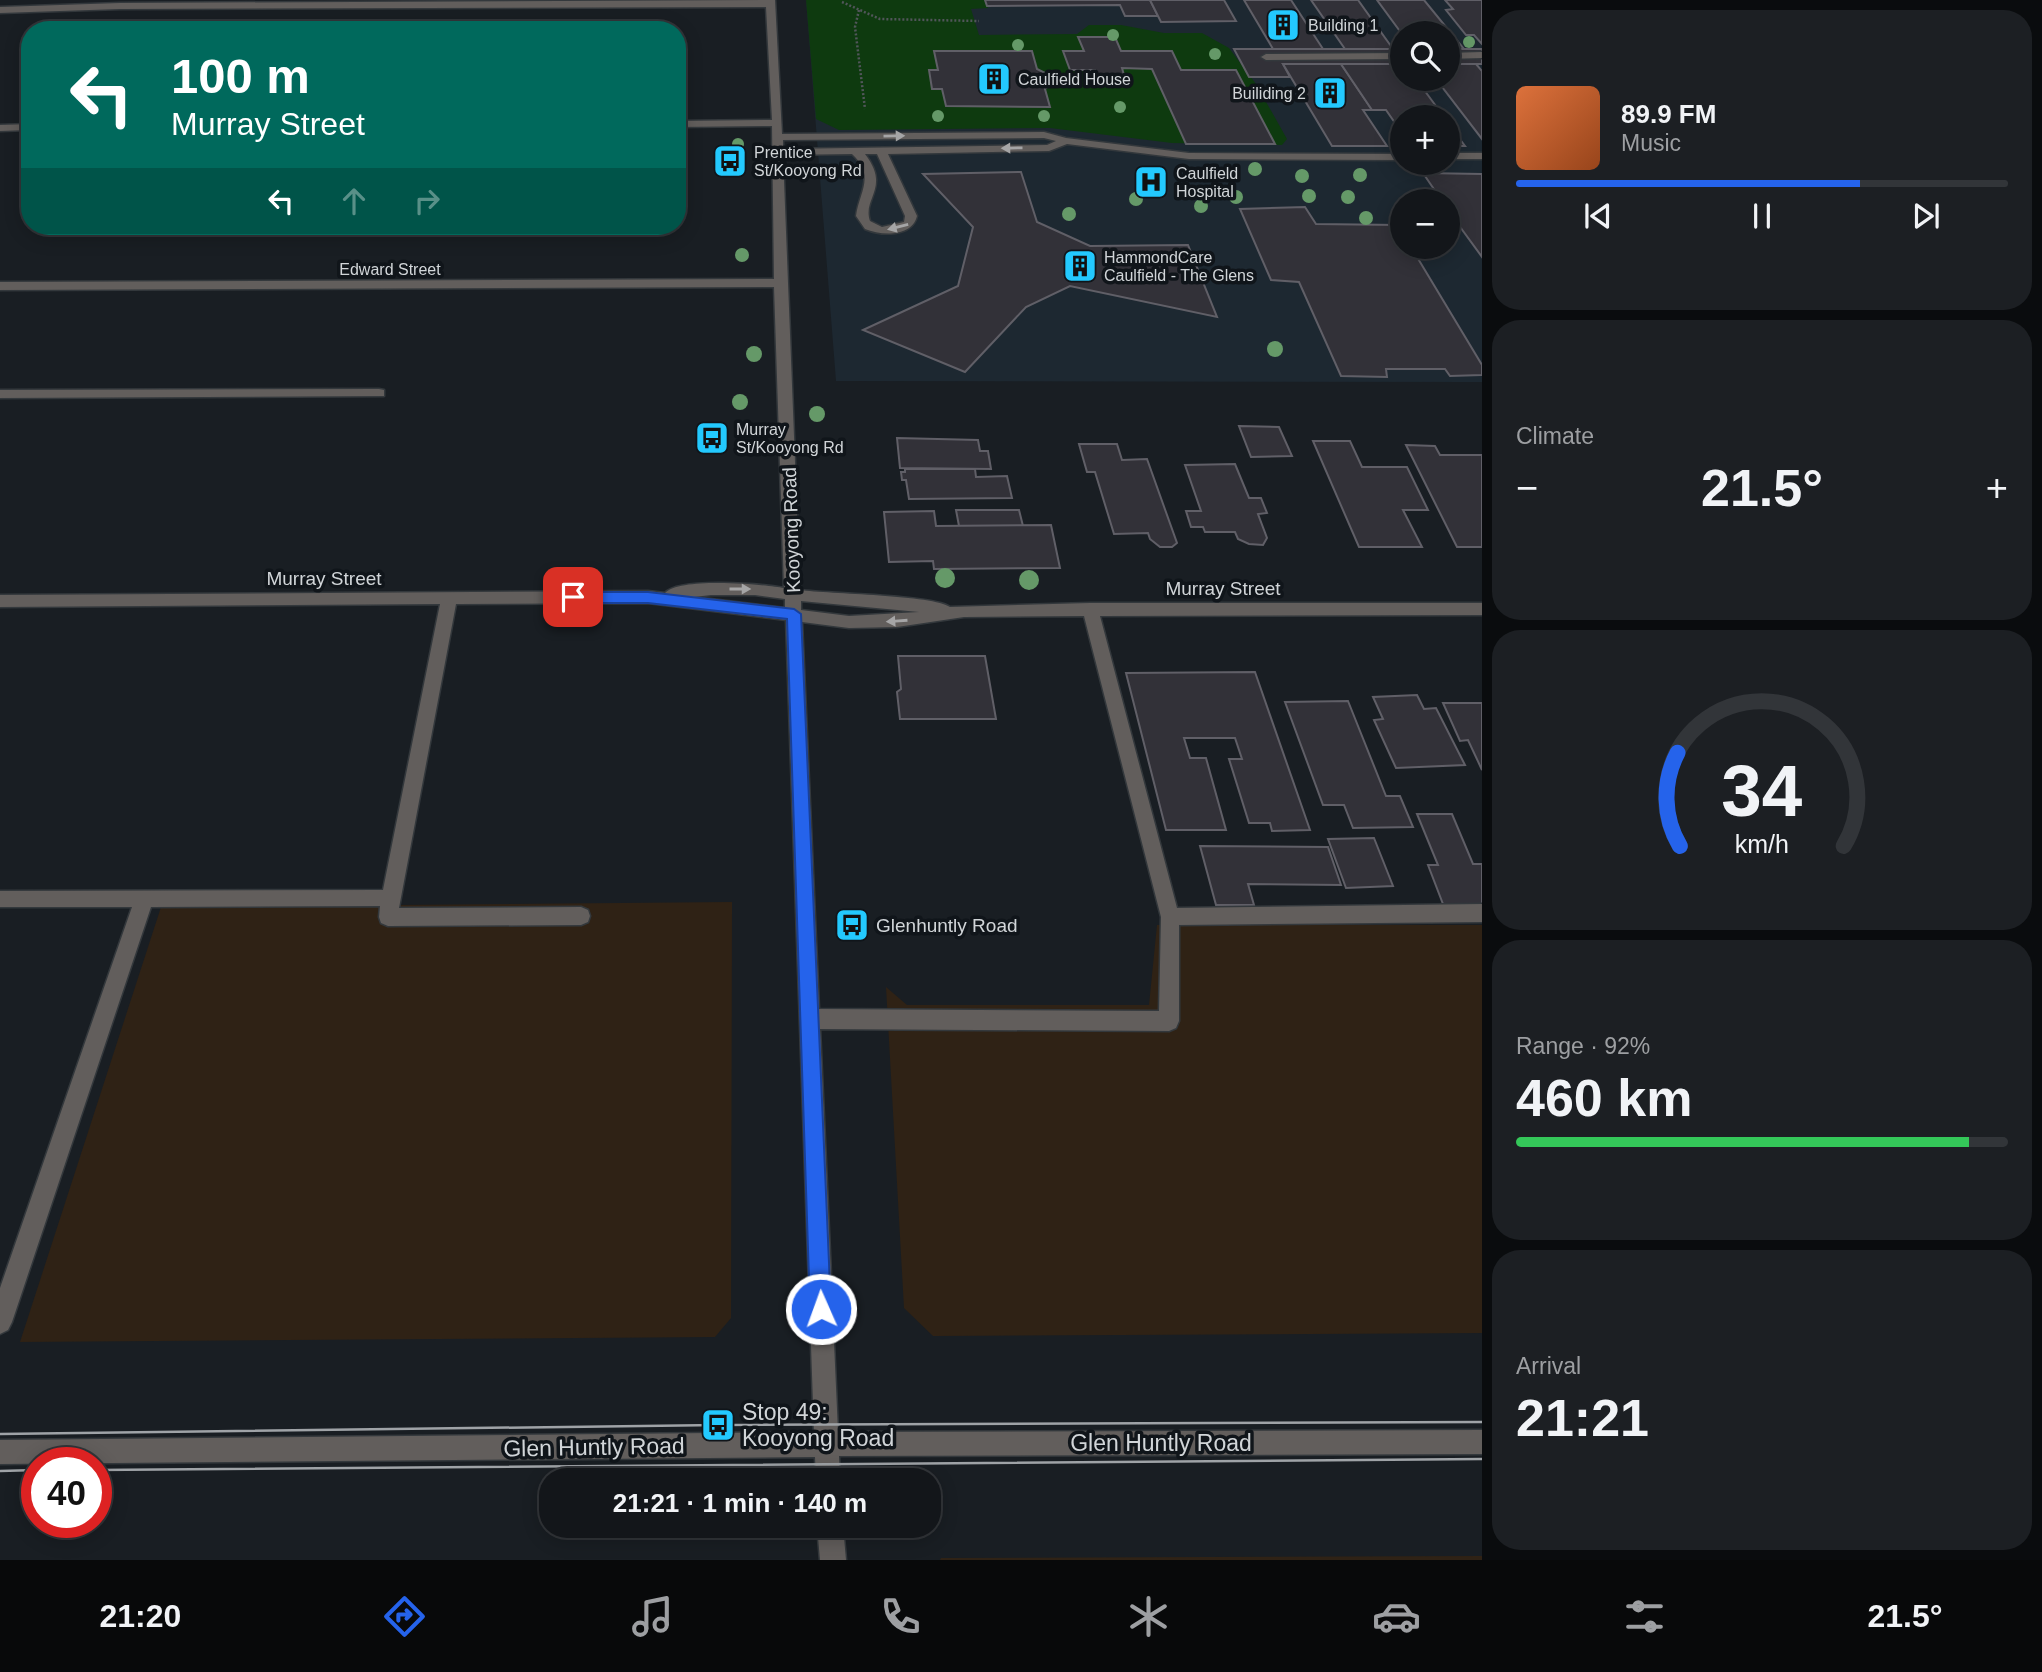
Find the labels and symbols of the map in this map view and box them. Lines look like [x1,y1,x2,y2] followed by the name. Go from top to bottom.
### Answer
[1264,6,1302,44] building icon: Building 1
[1308,17,1378,34] place label: Building 1
[975,60,1013,98] building icon: Caulfield House
[1018,71,1131,88] place label: Caulfield House
[1311,74,1349,112] building icon: Builiding 2
[1232,85,1306,102] place label: Builiding 2
[884,130,906,142] one-way arrow
[711,142,749,180] bus stop icon: Prentice St/Kooyong Rd
[1000,143,1022,154] one-way arrow
[754,144,862,179] place label: Prentice St/Kooyong Rd
[1132,163,1170,201] hospital icon: Caulfield Hospital
[1176,165,1238,200] place label: Caulfield Hospital
[886,222,908,233] one-way arrow
[1061,247,1099,285] building icon: HammondCare Caulfield - The Glens
[1104,249,1254,284] place label: HammondCare Caulfield - The Glens
[339,261,441,278] street label: Edward Street
[693,419,731,457] bus stop icon: Murray St/Kooyong Rd
[736,421,844,456] place label: Murray St/Kooyong Rd
[779,467,804,593] street label: Kooyong Road
[543,567,603,627] pin
[266,568,382,589] street label: Murray Street
[1165,578,1281,599] street label: Murray Street
[729,583,751,595] one-way arrow
[886,616,908,627] one-way arrow
[833,906,871,944] bus stop icon: Glenhuntly Road
[876,915,1018,936] place label: Glenhuntly Road
[784,1272,858,1346] position arrow
[742,1399,894,1451] place label: Stop 49: Kooyong Road
[699,1406,737,1444] bus stop icon: Stop 49: Kooyong Road
[1070,1430,1252,1456] street label: Glen Huntly Road
[503,1432,685,1462] street label: Glen Huntly Road
[21,1447,112,1538] speed limit sign: 40

